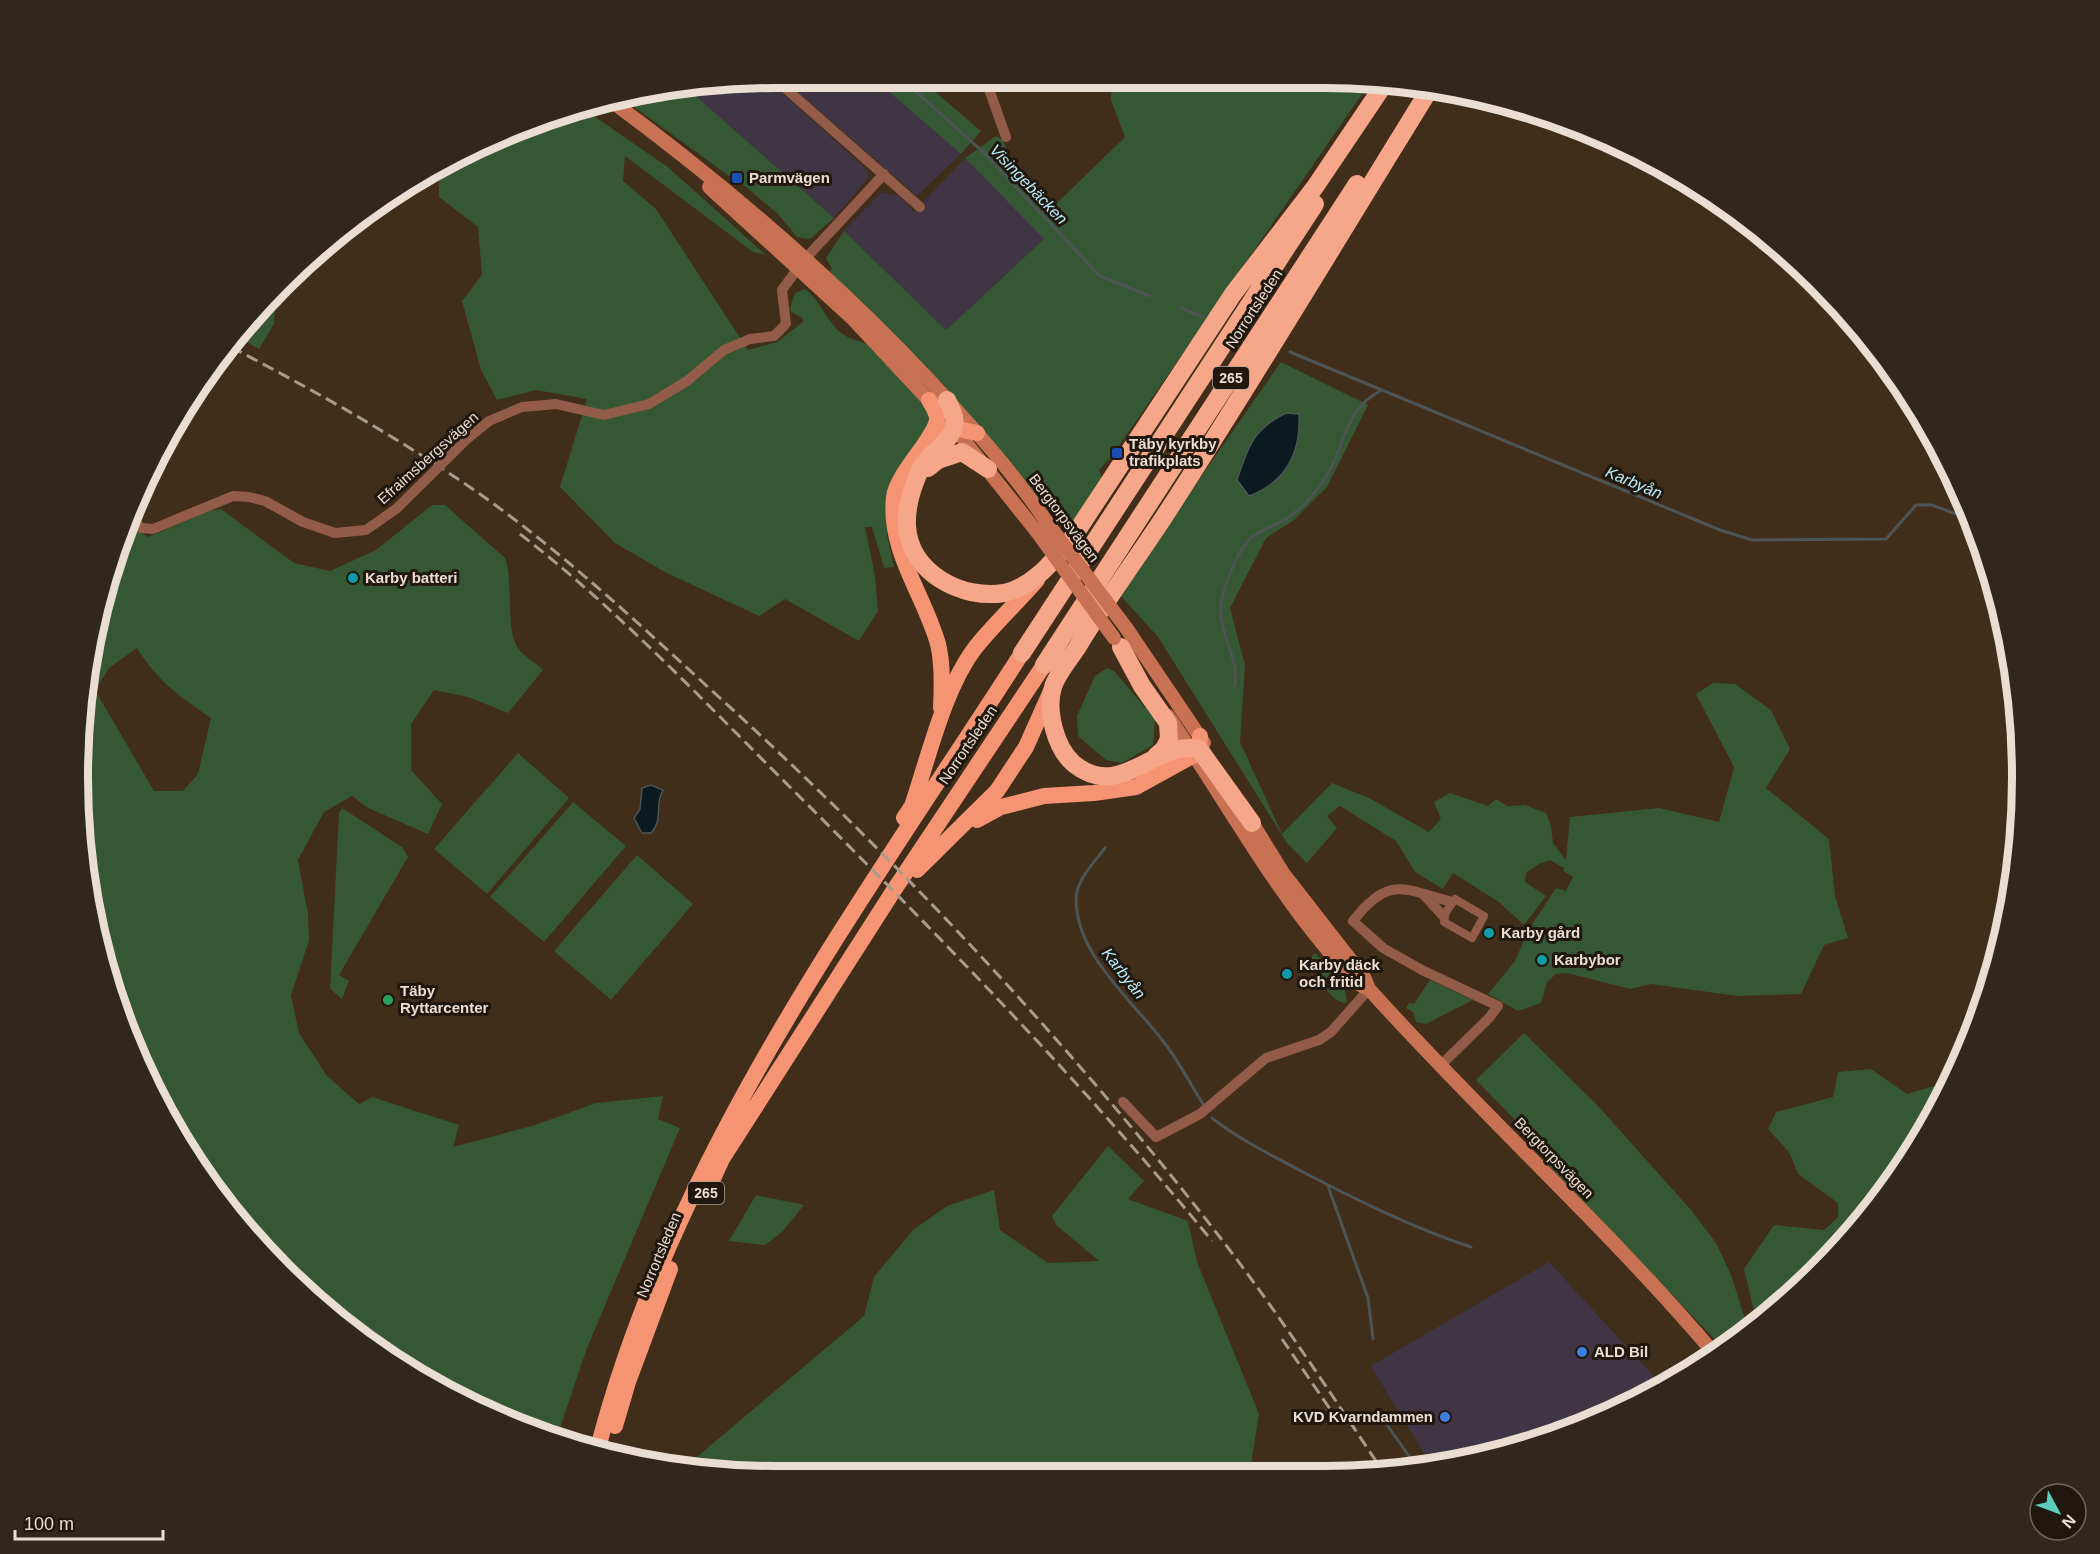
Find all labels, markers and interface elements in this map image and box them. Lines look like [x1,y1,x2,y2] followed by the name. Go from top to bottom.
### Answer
[986,141,1071,228] water label: Visingebäcken
[749,169,830,186] place label: Parmvägen
[730,171,744,185] marker: Parmvägen
[1222,266,1285,351] street label: Norrortsleden
[1213,367,1249,389] road number: 265
[374,408,481,507] street label: Efraimsbergsvägen
[1129,435,1217,469] place label: Täby kyrkby trafikplats
[1110,446,1124,460] marker: Täby kyrkby trafikplats
[1603,463,1665,502] water label: Karbyån
[1026,470,1103,565] street label: Bergtorpsvägen
[365,569,458,586] place label: Karby batteri
[346,571,360,585] marker: Karby batteri
[935,702,1000,787] street label: Norrortsleden
[1501,924,1580,941] place label: Karby gård
[1482,926,1496,940] marker: Karby gård
[1099,945,1149,1002] water label: Karbyån
[1554,951,1621,968] place label: Karbybor
[1535,953,1549,967] marker: Karbybor
[1299,956,1381,990] place label: Karby däck och fritid
[1280,967,1294,981] marker: Karby däck och fritid
[400,982,489,1016] place label: Täby Ryttarcenter
[381,993,395,1007] marker: Täby Ryttarcenter
[1511,1114,1597,1202] street label: Bergtorpsvägen
[688,1182,724,1204] road number: 265
[633,1210,684,1300] street label: Norrortsleden
[1594,1343,1648,1360] place label: ALD Bil
[1575,1345,1589,1359] marker: ALD Bil
[1293,1408,1433,1425] place label: KVD Kvarndammen
[1438,1410,1452,1424] marker: KVD Kvarndammen
[2028,1482,2088,1542] north arrow
[15,1503,164,1541] scale bar
[2059,1512,2079,1531] text: N
[24,1514,74,1534] text: 100 m

